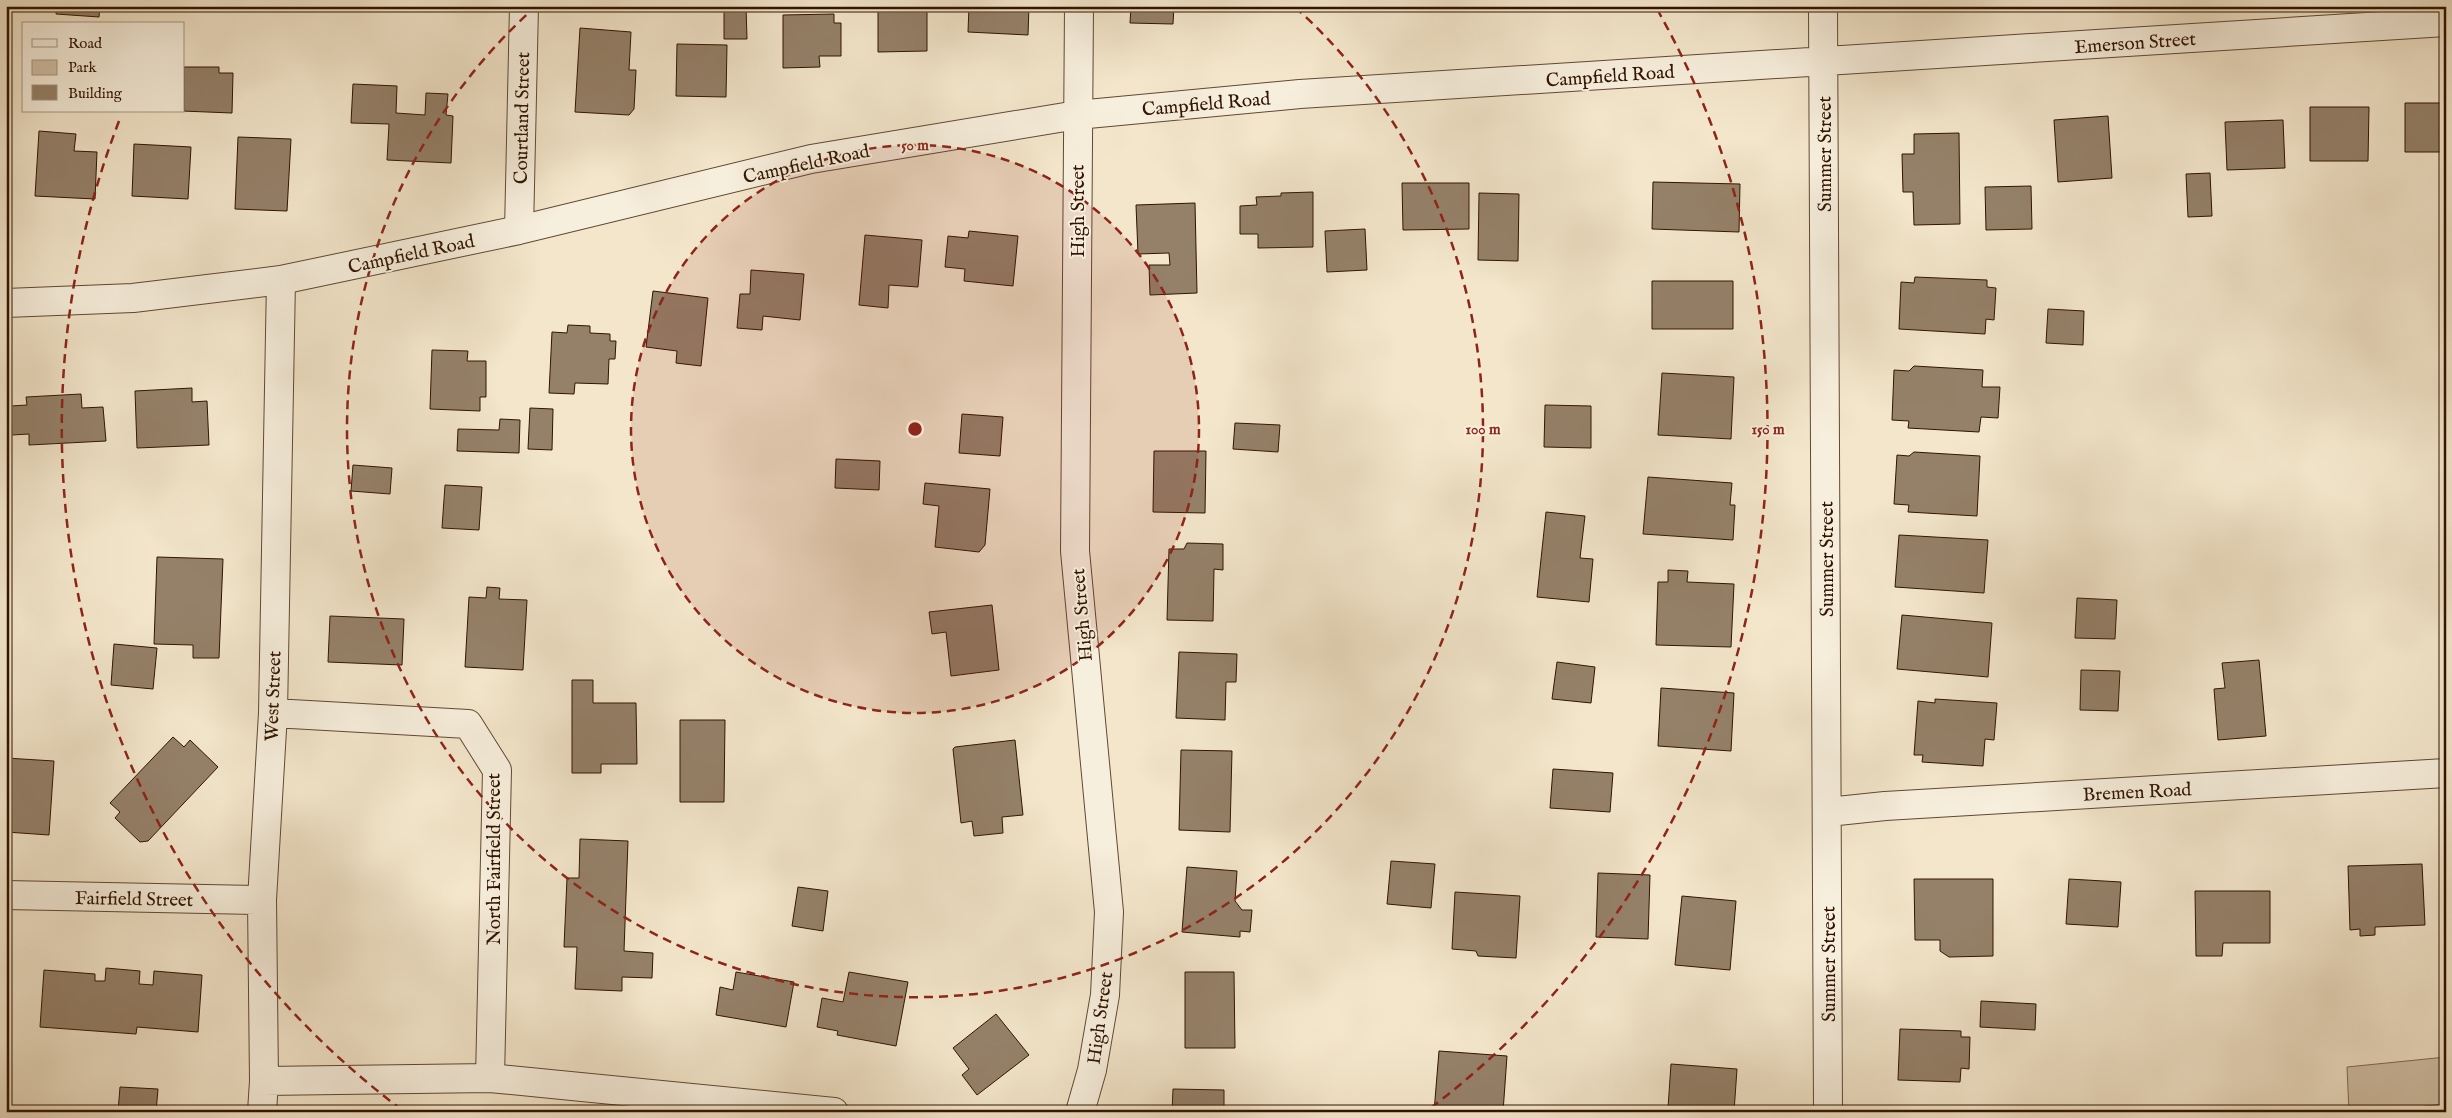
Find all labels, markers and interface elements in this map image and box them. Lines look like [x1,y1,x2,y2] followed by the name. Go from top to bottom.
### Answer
[22,22,185,112] legend
[2074,28,2197,60] street label: Emerson Street
[68,34,103,53] text: Road
[510,51,536,184] street label: Courtland Street
[68,58,98,77] text: Park
[1545,60,1676,93] street label: Campfield Road
[68,84,123,103] text: Building
[1141,87,1272,123] street label: Campfield Road
[1814,96,1838,212] street label: Summer Street
[901,136,929,155] text: 50 m
[741,140,873,190] street label: Campfield Road
[1067,164,1091,258] street label: High Street
[346,230,478,280] street label: Campfield Road
[906,420,924,438] centre of rings
[1465,420,1501,439] text: 100 m
[1751,420,1785,439] text: 150 m
[1816,501,1840,617] street label: Summer Street
[1067,567,1099,662] street label: High Street
[260,650,288,742] street label: West Street
[483,772,507,945] street label: North Fairfield Street
[2082,778,2193,808] street label: Bremen Road
[75,887,194,913] street label: Fairfield Street
[1818,906,1842,1022] street label: Summer Street
[1083,970,1119,1066] street label: High Street

